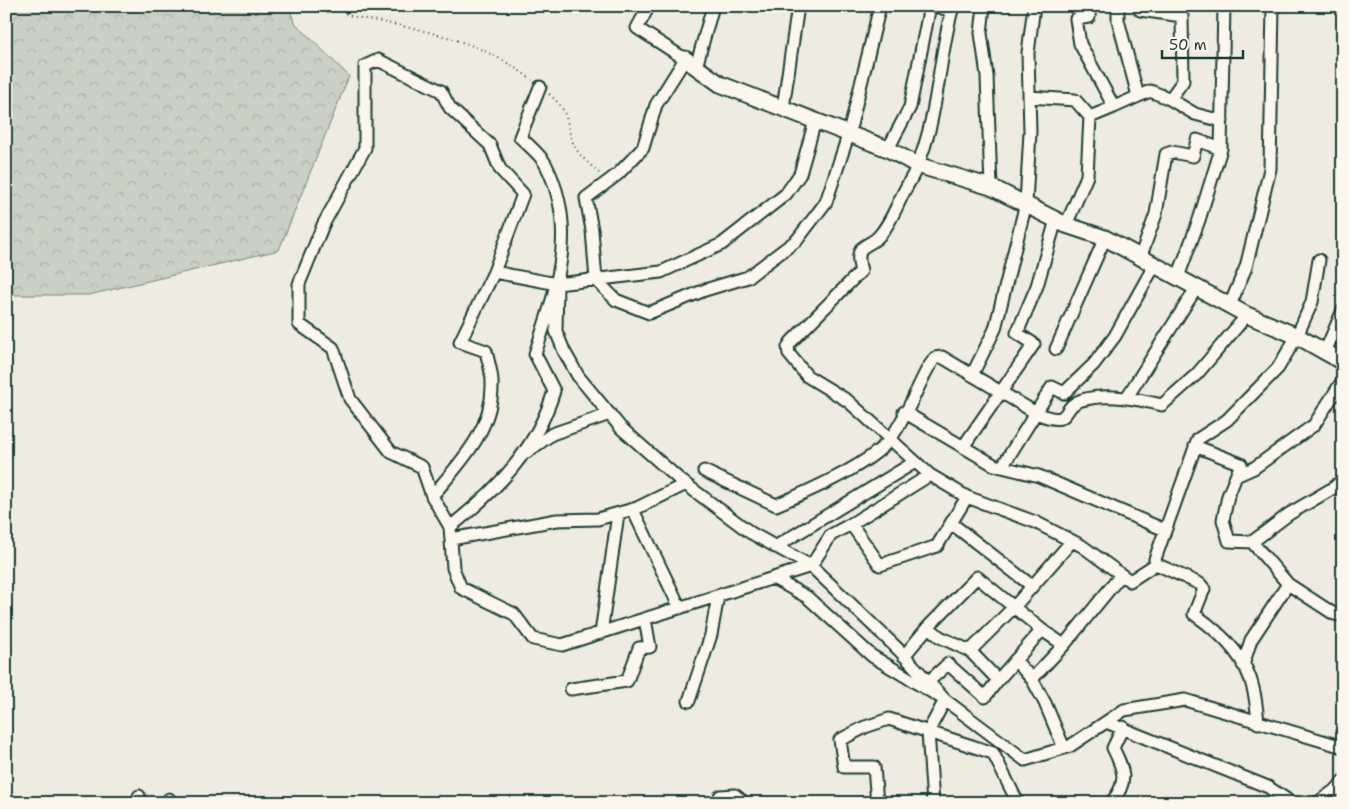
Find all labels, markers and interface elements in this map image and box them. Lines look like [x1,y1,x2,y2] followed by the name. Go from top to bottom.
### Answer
[1162,28,1243,60] scale bar
[1169,35,1207,55] text: 50 m

